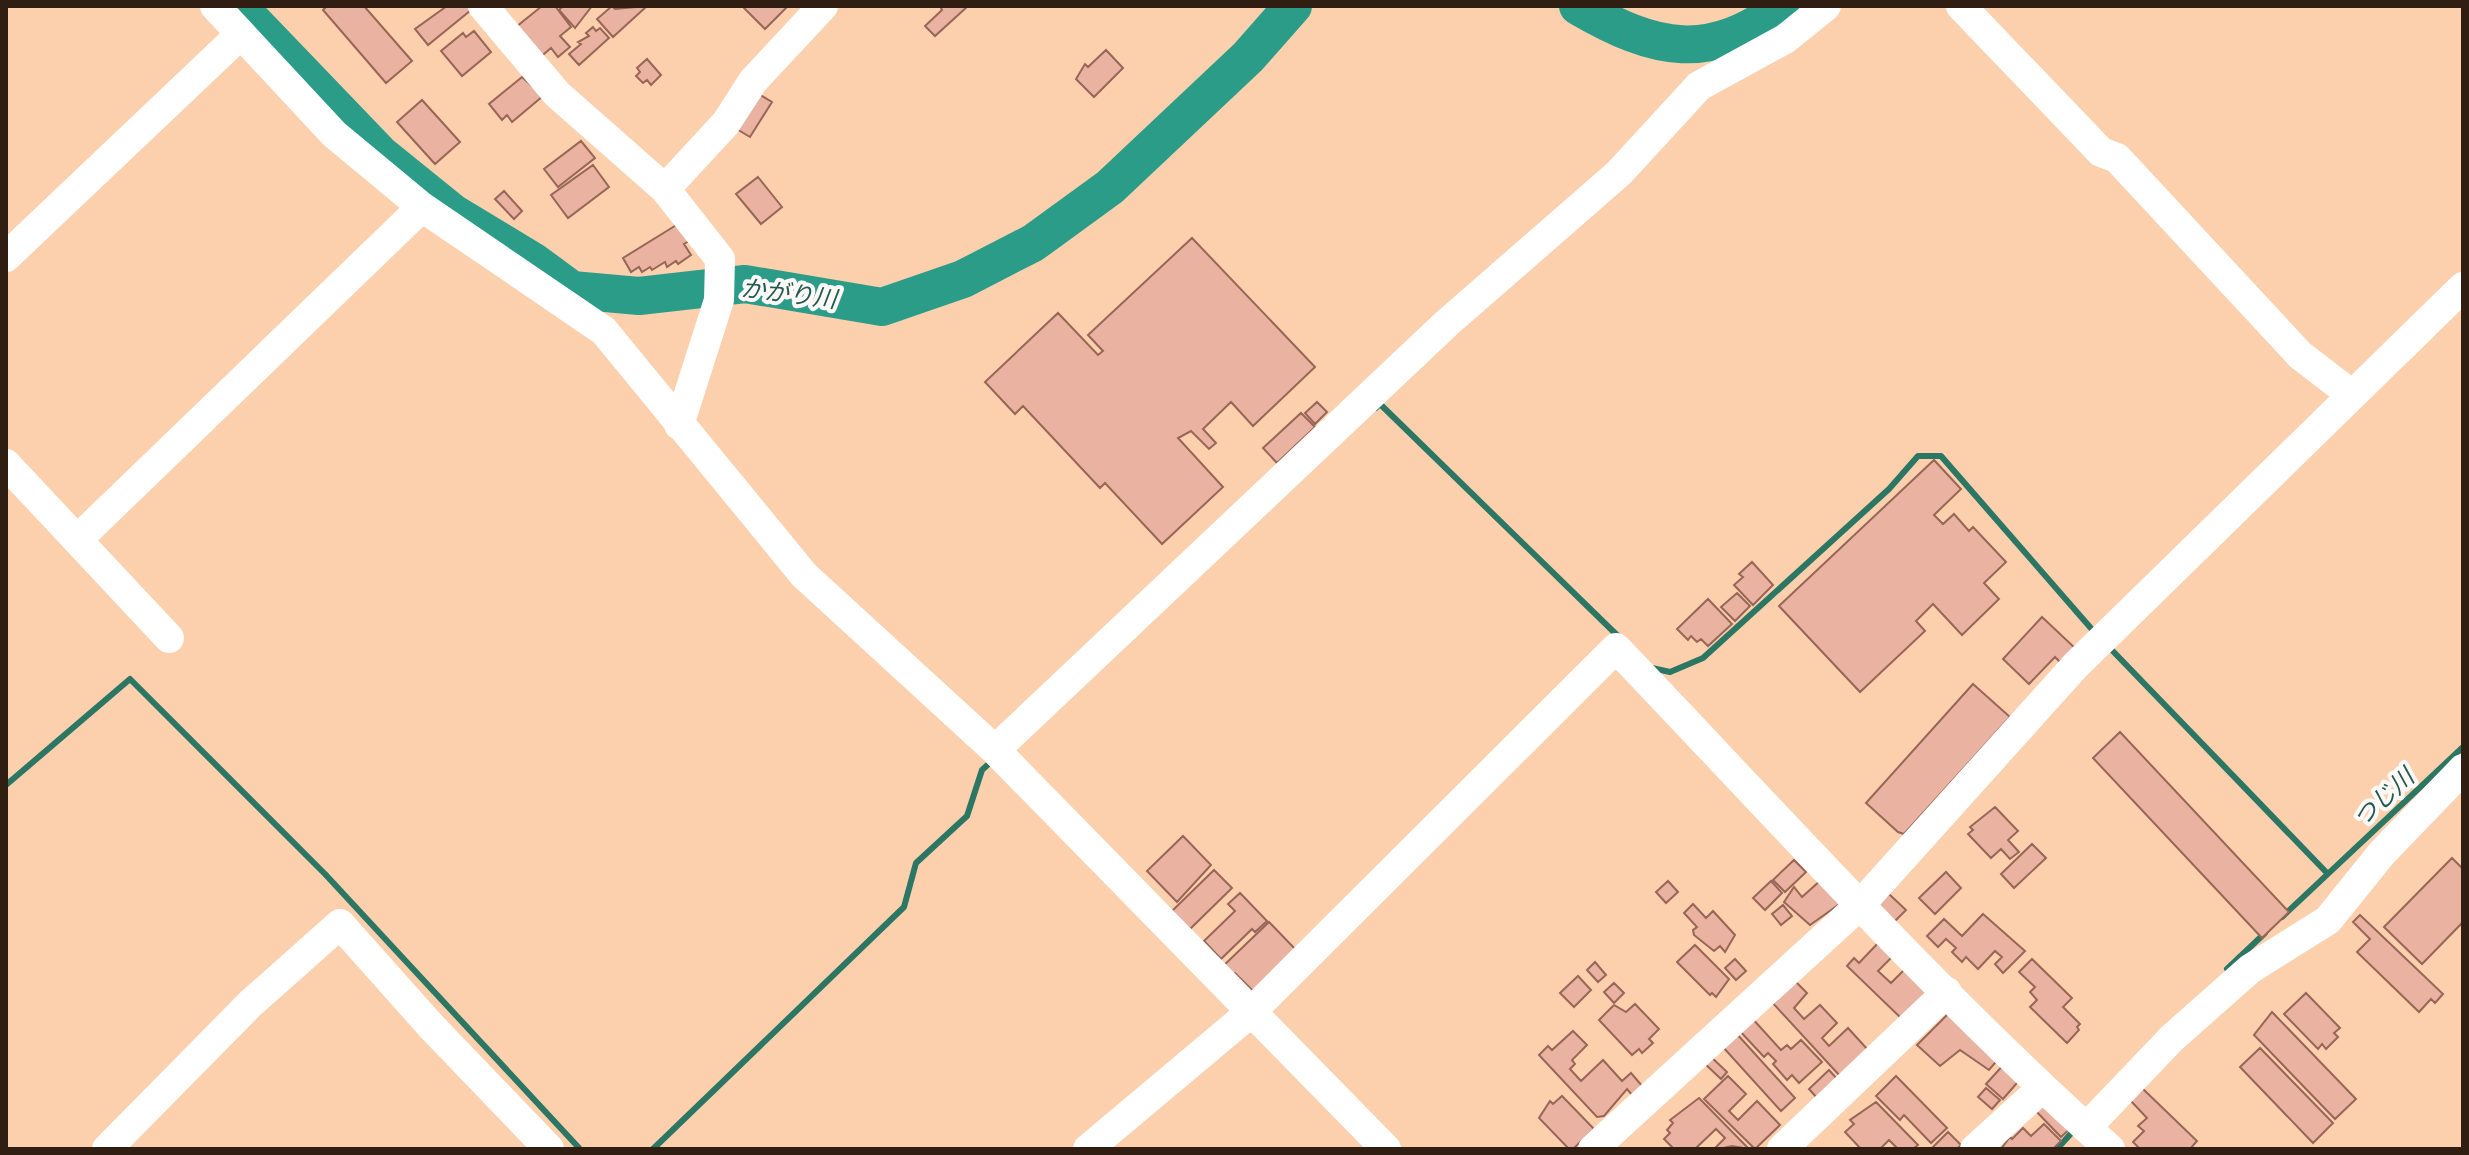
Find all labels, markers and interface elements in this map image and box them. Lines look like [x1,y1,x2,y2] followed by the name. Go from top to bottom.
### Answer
[739,271,842,315] water label: かがり川
[2346,759,2422,833] water label: つじ川

